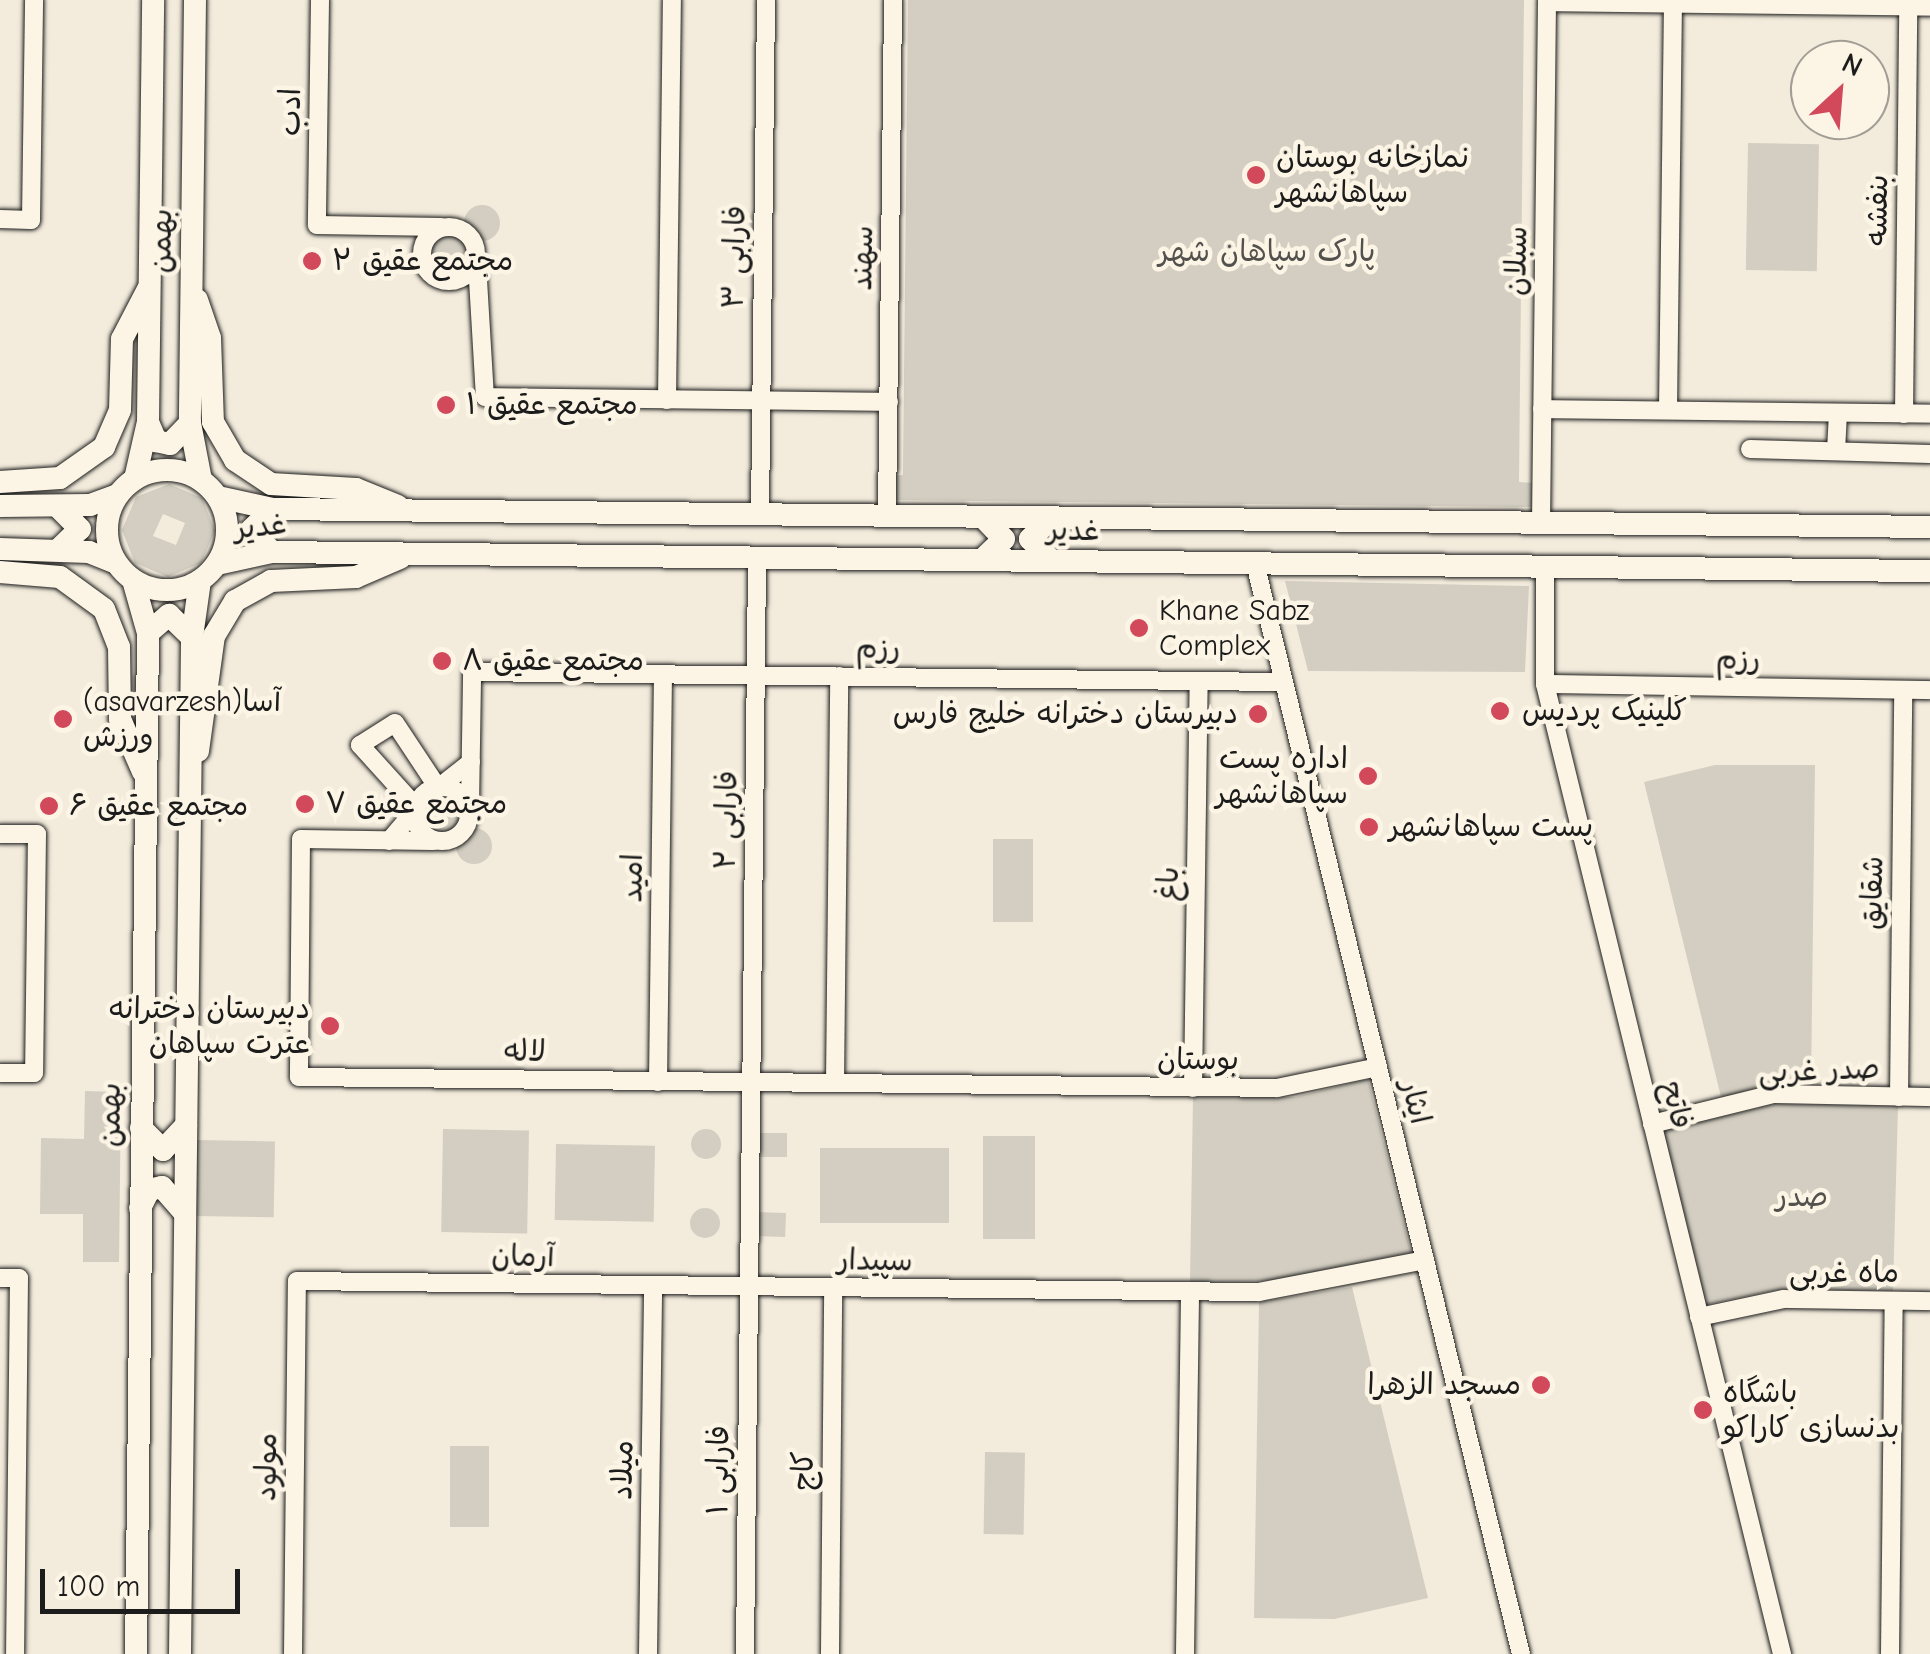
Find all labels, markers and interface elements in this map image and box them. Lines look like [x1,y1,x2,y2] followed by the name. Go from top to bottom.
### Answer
[1790,40,1890,140] north arrow
[1837,46,1867,83] text: N
[273,88,309,136] street label: ادب
[1276,140,1469,210] place label: نمازخانه بوستان سپاهانشهر
[1245,164,1267,186] marker: نمازخانه بوستان سپاهانشهر
[1859,174,1897,246] street label: بنفشه
[716,205,754,309] street label: فارابی ۳
[143,208,181,274] street label: بهمن
[844,225,882,291] street label: سهند
[1498,226,1536,296] street label: سبلان
[1159,234,1375,270] park label: پارک سپاهان شهر
[332,243,513,279] place label: مجتمع عقیق ۲
[301,250,323,272] marker: مجتمع عقیق ۲
[466,387,638,423] place label: مجتمع عقیق ۱
[435,394,457,416] marker: مجتمع عقیق ۱
[232,506,288,548] street label: غدیر
[1046,513,1100,549] street label: غدیر
[1159,593,1309,664] place label: Khane Sabz Complex
[1128,617,1150,639] marker: Khane Sabz Complex
[855,631,901,667] street label: رزم
[1715,642,1761,678] street label: رزم
[462,643,644,679] place label: مجتمع عقیق ۸
[431,650,453,672] marker: مجتمع عقیق ۸
[83,684,281,754] place label: (asavarzesh)آسا ورزش
[1522,693,1687,729] place label: کلینیک پردیس
[893,696,1238,732] place label: دبیرستان دخترانه خلیج فارس
[1487,698,1513,724] marker: کلینیک پردیس
[1247,703,1269,725] marker: دبیرستان دخترانه خلیج فارس
[52,708,74,730] marker: (asavarzesh)آسا ورزش
[1216,741,1348,812] place label: اداره پست سپاهانشهر
[1357,765,1379,787] marker: اداره پست سپاهانشهر
[708,770,746,870] street label: فارابی ۲
[325,786,507,822] place label: مجتمع عقیق ۷
[69,788,248,824] place label: مجتمع عقیق ۶
[294,793,316,815] marker: مجتمع عقیق ۷
[38,795,60,817] marker: مجتمع عقیق ۶
[1389,809,1593,845] place label: پست سپاهانشهر
[1358,816,1380,838] marker: پست سپاهانشهر
[615,853,651,903] street label: امید
[1854,856,1892,930] street label: شقایق
[1151,866,1187,902] street label: باغ
[108,991,310,1062] place label: دبیرستان دخترانه عترت سپاهان
[319,1015,341,1037] marker: دبیرستان دخترانه عترت سپاهان
[504,1034,546,1070] street label: لاله
[1157,1042,1239,1078] street label: بوستان
[1758,1051,1880,1091] street label: صدر غربی
[1392,1076,1438,1128] street label: ایثار
[1653,1077,1699,1133] street label: فاتح
[93,1083,129,1147] street label: بهمن
[1776,1179,1828,1215] park label: صدر
[491,1238,555,1276] street label: آرمان
[837,1242,913,1280] street label: سپیدار
[1789,1255,1899,1291] street label: ماه غربی
[1367,1367,1521,1403] place label: مسجد الزهرا
[1530,1374,1552,1396] marker: مسجد الزهرا
[1723,1375,1899,1446] place label: باشگاه بدنسازی کاراکو
[1692,1399,1714,1421] marker: باشگاه بدنسازی کاراکو
[700,1425,738,1515] street label: فارابی ۱
[248,1432,286,1502] street label: مولود
[604,1440,642,1500] street label: میلاد
[786,1451,822,1491] street label: کاج
[45,1549,245,1611] scale bar
[57,1569,140,1604] text: 100 m

